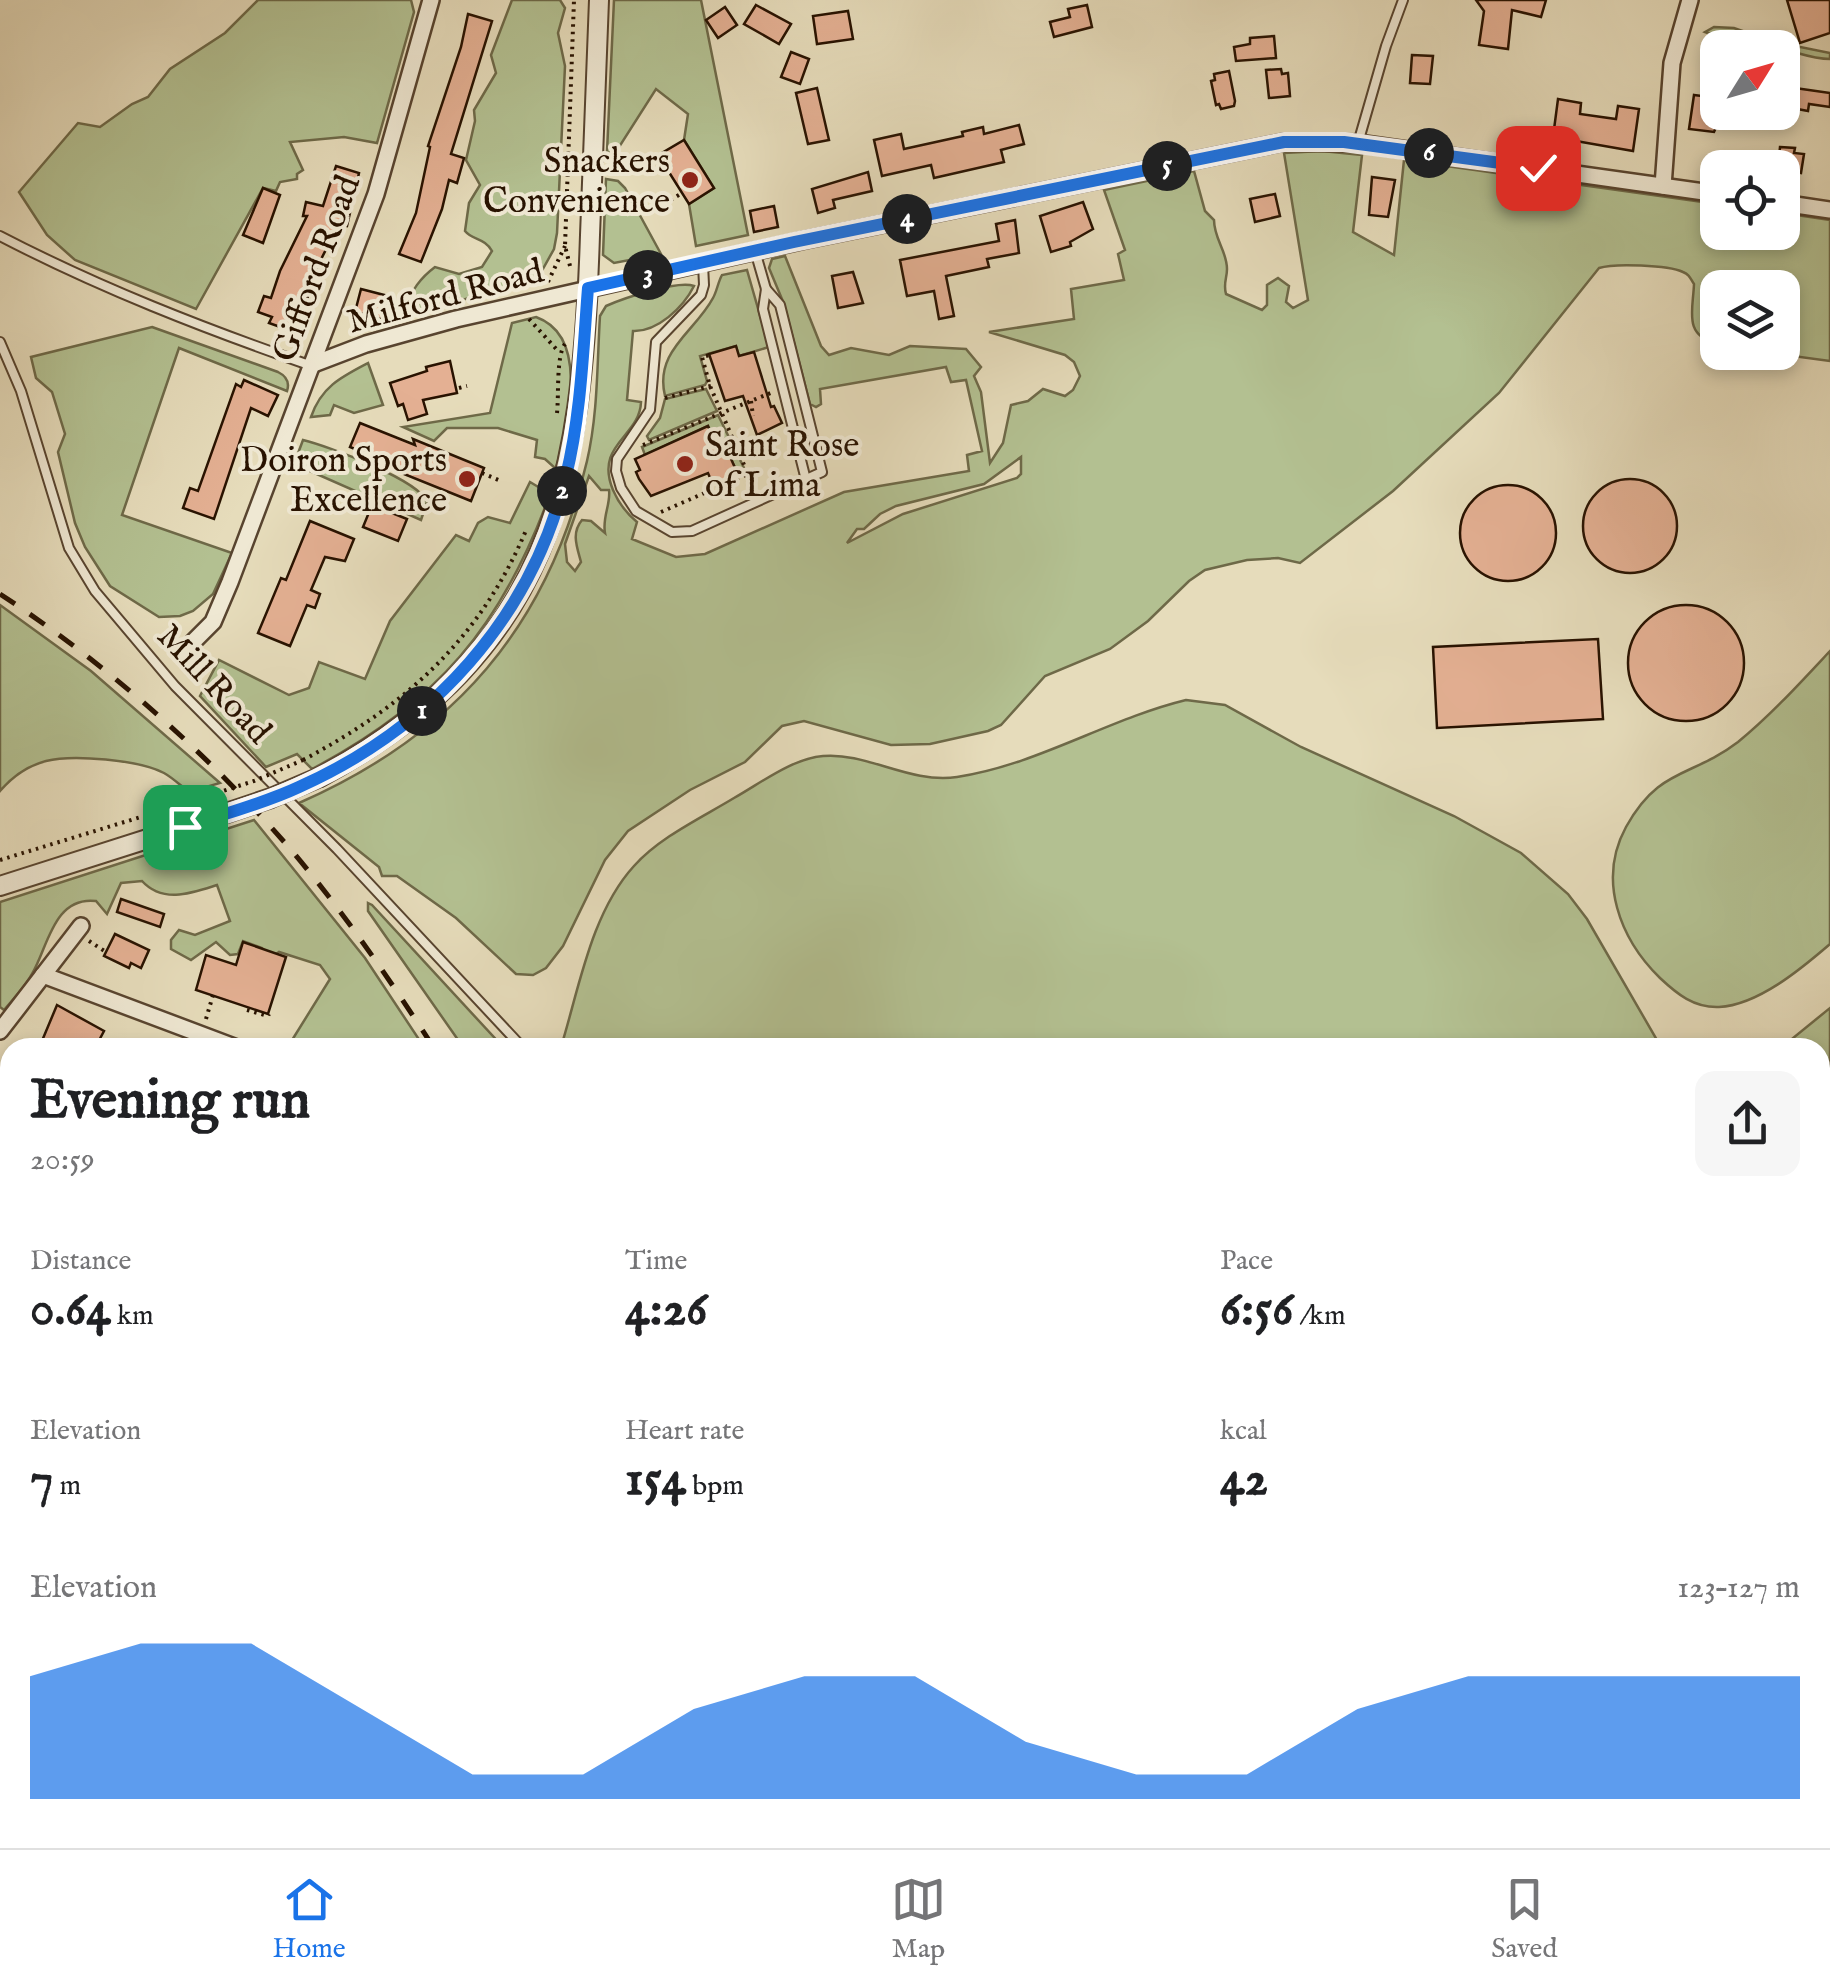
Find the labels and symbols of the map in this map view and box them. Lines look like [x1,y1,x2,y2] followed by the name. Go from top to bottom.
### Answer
[1700,30,1800,130] north arrow
[1496,126,1581,211] pin
[1404,128,1454,178] pin: 6
[483,140,670,225] place label: Snackers Convenience
[1142,141,1192,191] pin: 5
[263,169,372,368] street label: Gifford Road
[679,169,701,191] marker: Snackers Convenience
[882,194,932,244] pin: 4
[343,250,549,345] street label: Milford Road
[623,250,673,300] pin: 3
[705,424,859,509] place label: Saint Rose of Lima
[240,439,447,524] place label: Doiron Sports Excellence
[674,453,696,475] marker: Saint Rose of Lima
[537,466,587,516] pin: 2
[456,468,478,490] marker: Doiron Sports Excellence
[146,615,280,754] street label: Mill Road
[397,686,447,736] pin: 1
[143,785,228,870] pin

